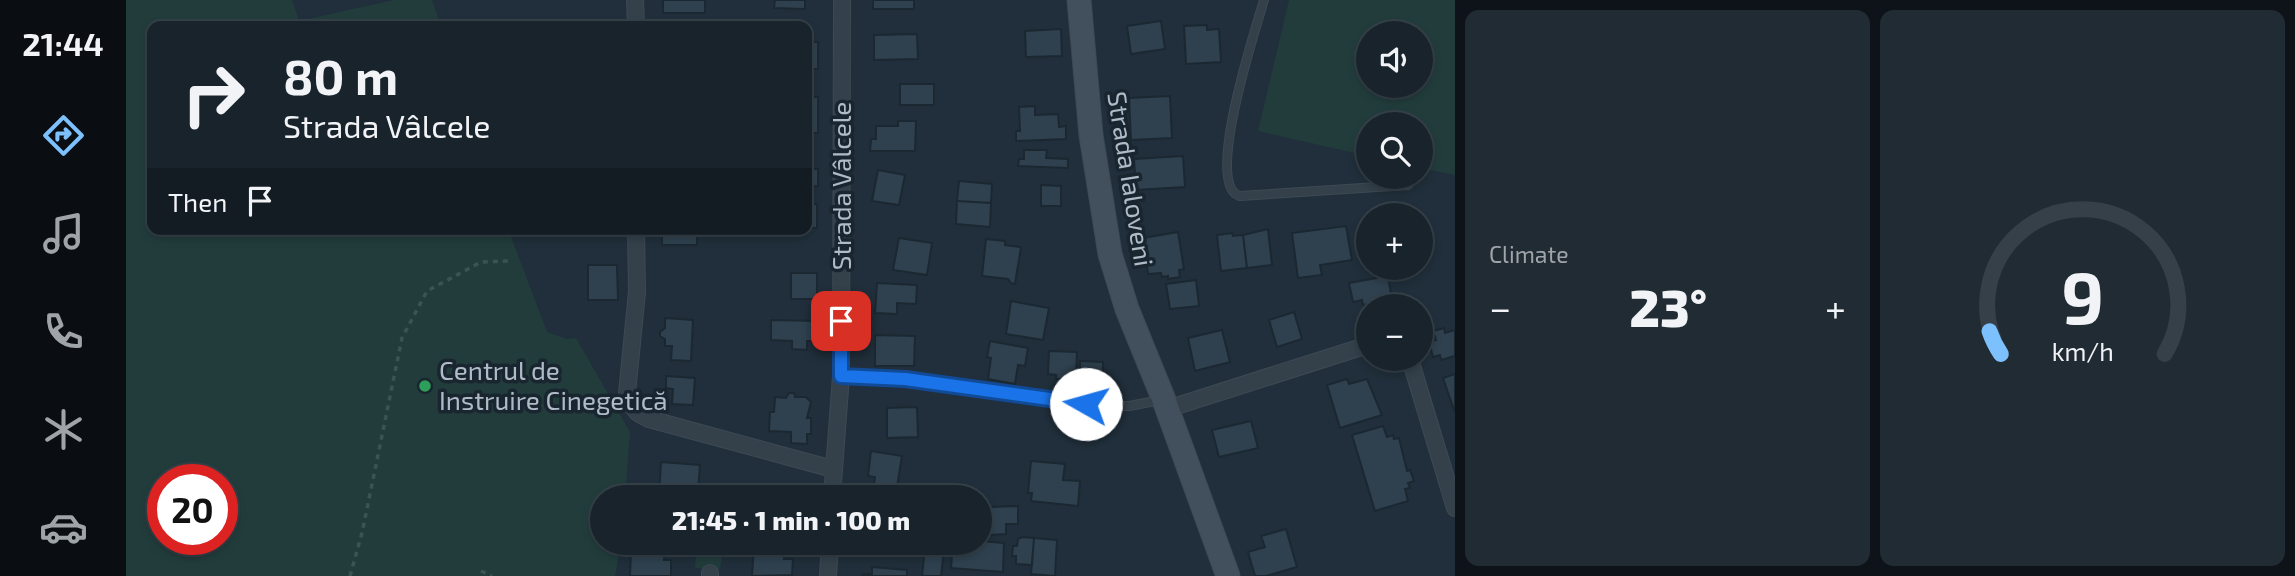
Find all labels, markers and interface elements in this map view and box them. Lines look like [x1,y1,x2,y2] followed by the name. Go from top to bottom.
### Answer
[1356,21,1433,371] map controls
[1356,21,1433,98] button: sound
[22,24,104,62] text: 21:44
[283,46,398,105] text: 80 m
[168,49,259,140] icon: right
[1102,89,1161,268] street label: Strada Ialoveni
[825,102,856,270] street label: Strada Vâlcele
[283,106,491,144] text: Strada Vâlcele
[39,111,88,160] icon: directions
[1356,112,1433,189] button: search
[241,182,279,220] icon: arrive
[168,186,227,217] text: Then
[1356,203,1433,280] button: +
[39,209,88,258] icon: music
[1489,240,1569,268] text: Climate
[2061,251,2104,339] text: 9
[1629,275,1707,337] text: 23°
[1489,284,1511,330] text: −
[1825,284,1846,330] text: +
[811,291,871,351] pin
[1356,294,1433,371] button: −
[822,302,860,340] icon: arrive
[39,307,88,356] icon: phone
[2051,336,2114,366] text: km/h
[439,354,668,415] place label: Centrul de Instruire Cinegetică
[1049,367,1123,441] position arrow
[417,378,433,394] marker: Centrul de Instruire Cinegetică
[39,405,88,454] icon: climate
[147,464,238,555] speed limit sign: 20
[39,503,88,552] icon: car
[672,504,910,535] text: 21:45 · 1 min · 100 m

